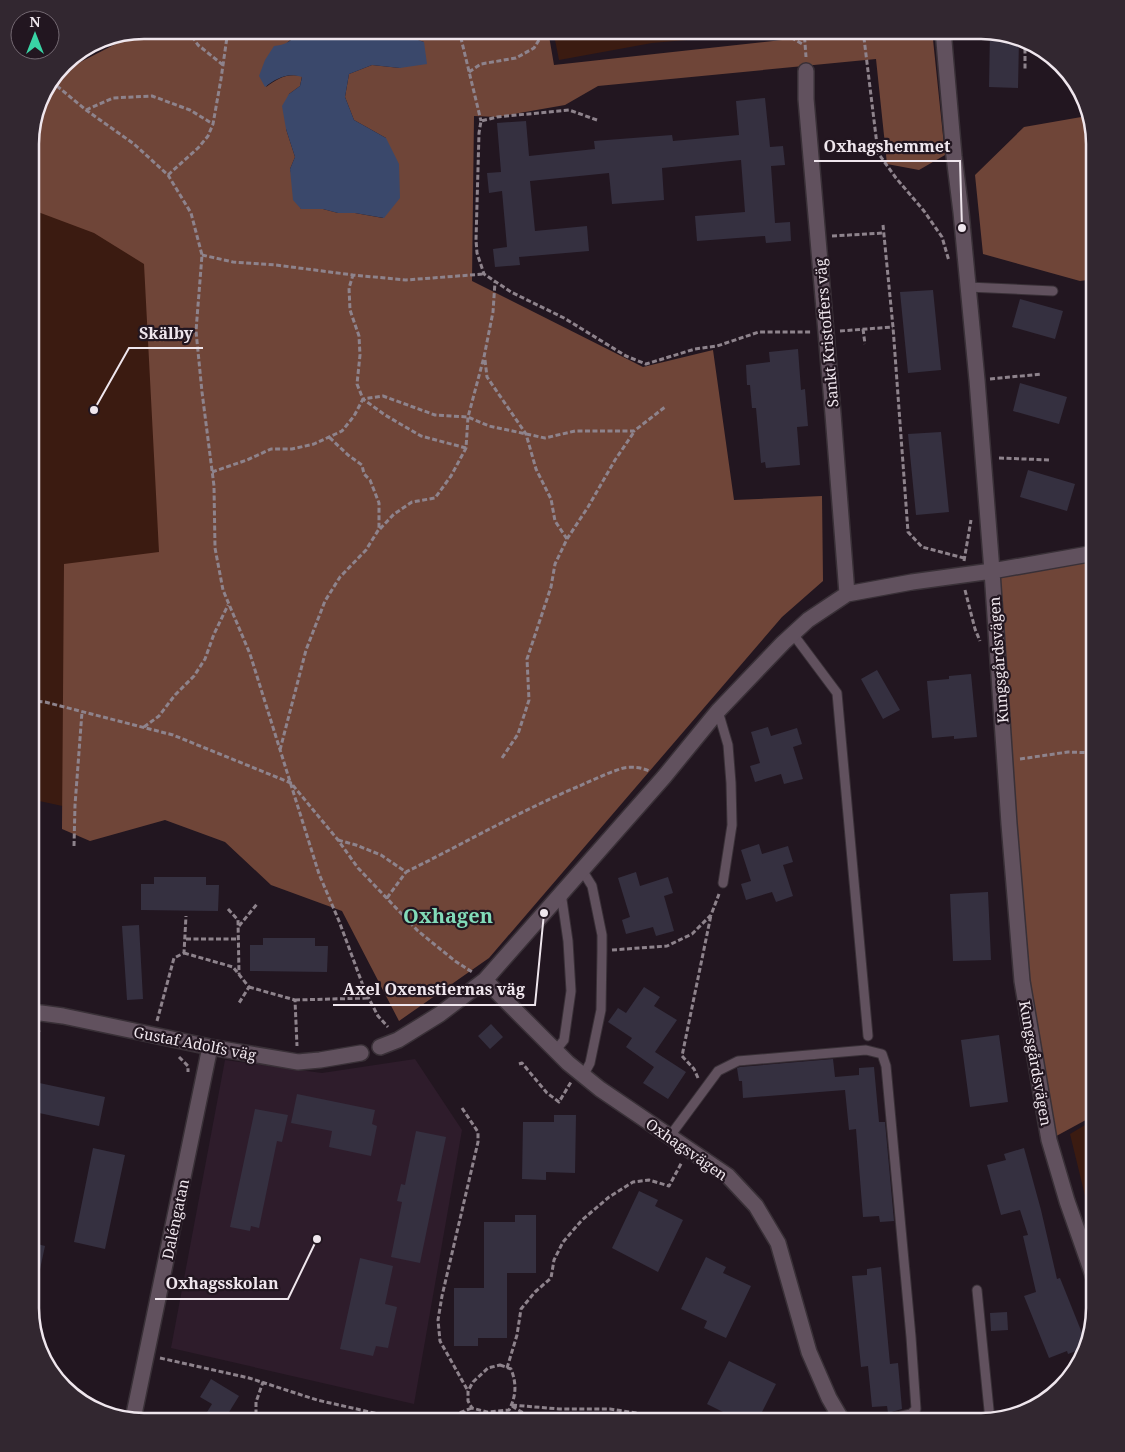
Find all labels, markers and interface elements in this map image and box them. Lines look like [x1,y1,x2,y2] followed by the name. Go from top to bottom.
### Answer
[10,10,60,60] north arrow
[29,12,41,31] text: N
[814,130,960,161] callout: Oxhagshemmet
[824,135,951,157] text: Oxhagshemmet
[810,258,842,408] street label: Sankt Kristoffers väg
[129,317,203,348] callout: Skälby
[139,322,194,344] text: Skälby
[984,596,1012,724] street label: Kungsgårdsvägen
[403,902,493,929] district label: Oxhagen
[333,974,535,1005] callout: Axel Oxenstiernas väg
[343,978,525,1000] text: Axel Oxenstiernas väg
[1015,999,1057,1127] street label: Kungsgårdsvägen
[132,1021,258,1065] street label: Gustaf Adolfs väg
[642,1113,732,1185] street label: Oxhagsvägen
[157,1177,193,1261] street label: Daléngatan
[155,1268,288,1299] callout: Oxhagsskolan
[165,1272,279,1294] text: Oxhagsskolan

